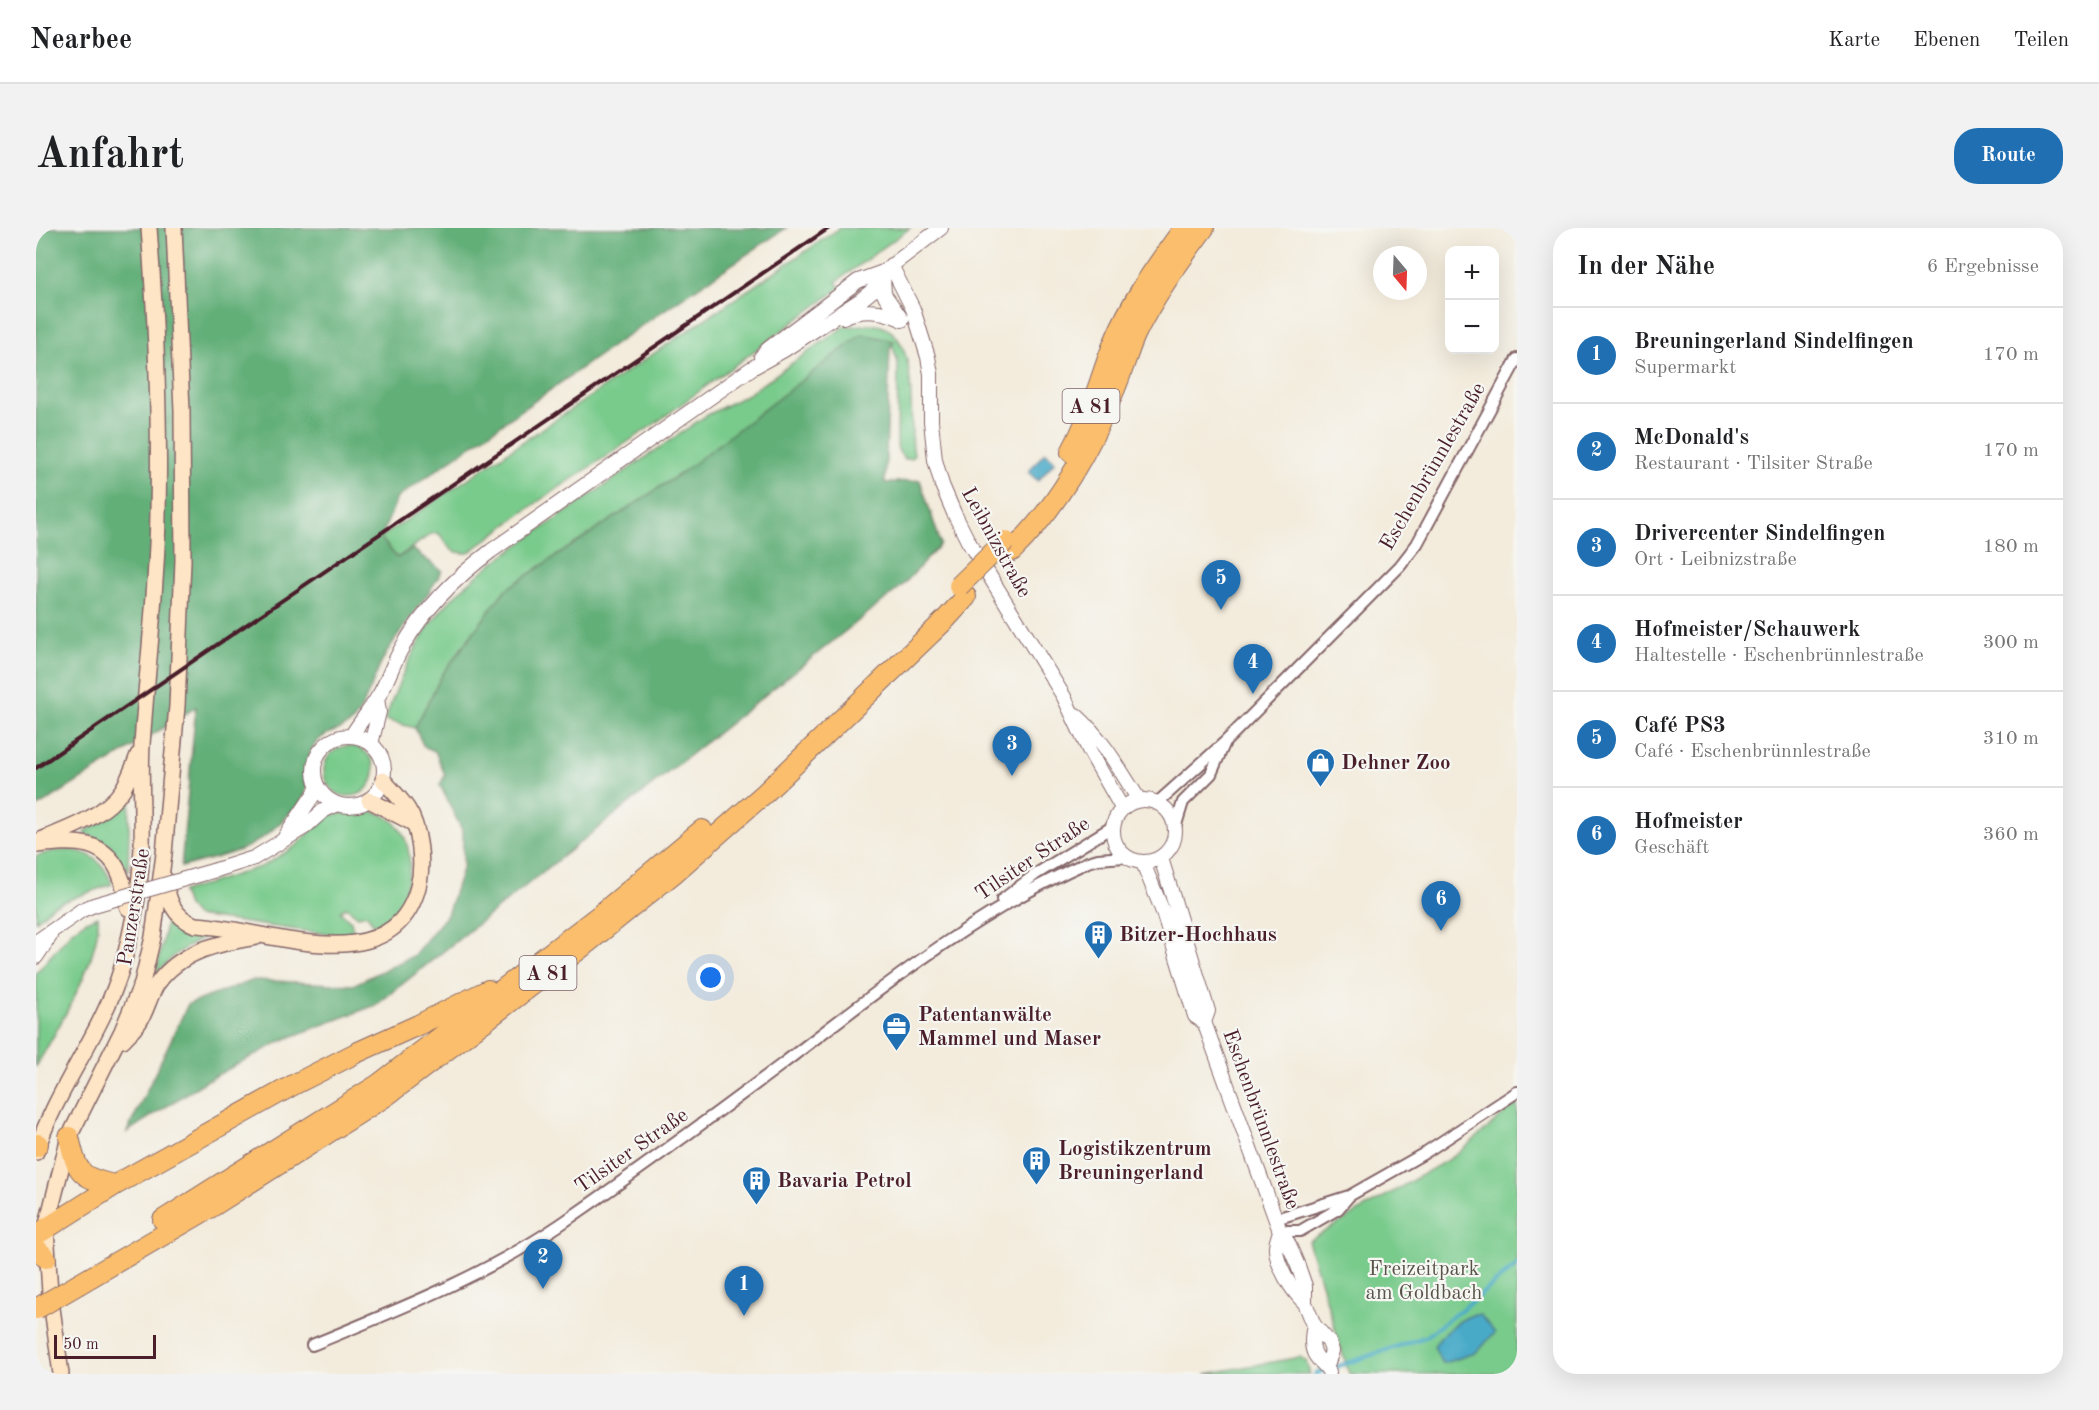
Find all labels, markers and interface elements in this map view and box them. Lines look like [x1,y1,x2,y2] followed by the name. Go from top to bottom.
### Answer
[30,27,132,55] text: Nearbee
[1828,30,1880,51] text: Karte
[1913,30,1980,51] text: Ebenen
[2013,30,2069,51] text: Teilen
[1954,128,2063,184] button: Route
[36,135,184,177] text: Anfahrt
[1373,246,1427,300] north arrow
[1445,246,1499,354] map controls
[1445,246,1499,300] button: +
[1577,254,1715,280] text: In der Nähe
[1927,257,2039,277] text: 6 Ergebnisse
[1445,300,1499,354] button: −
[1634,331,1914,353] text: Breuningerland Sindelfingen
[1591,345,1602,365] text: 1
[1983,345,2039,365] text: 170 m
[1634,358,1736,378] text: Supermarkt
[1377,379,1490,554] street label: Eschenbrünnlestraße
[1062,389,1120,423] road number: A 81
[1634,427,1749,449] text: McDonald's
[1591,441,1602,461] text: 2
[1983,441,2039,461] text: 170 m
[1634,454,1873,474] text: Restaurant · Tilsiter Straße
[957,484,1035,601] street label: Leibnizstraße
[1634,523,1886,545] text: Drivercenter Sindelfingen
[1591,537,1602,557] text: 3
[1983,537,2039,557] text: 180 m
[1634,550,1797,570] text: Ort · Leibnizstraße
[1202,560,1240,610] pin: 5
[1634,619,1860,641] text: Hofmeister/Schauwerk
[1591,633,1602,653] text: 4
[1983,633,2039,653] text: 300 m
[1234,644,1272,694] pin: 4
[1634,646,1924,666] text: Haltestelle · Eschenbrünnlestraße
[1634,715,1726,737] text: Café PS3
[992,726,1032,776] pin: 3
[1591,729,1602,749] text: 5
[1983,729,2039,749] text: 310 m
[1634,742,1871,762] text: Café · Eschenbrünnlestraße
[1304,746,1336,788] shop icon: Dehner Zoo
[1341,753,1451,774] place label: Dehner Zoo
[1634,811,1743,833] text: Hofmeister
[972,813,1094,905] street label: Tilsiter Straße
[1591,825,1602,845] text: 6
[1983,825,2039,845] text: 360 m
[1634,838,1709,858] text: Geschäft
[115,847,154,968] street label: Panzerstraße
[1422,882,1460,931] pin: 6
[1082,918,1114,960] building icon: Bitzer-Hochhaus
[1119,925,1277,946] place label: Bitzer-Hochhaus
[520,956,576,990] road number: A 81
[696,963,725,992] your location
[918,1005,1101,1050] place label: Patentanwälte Mammel und Maser
[881,1010,913,1052] office icon: Patentanwälte Mammel und Maser
[1218,1027,1303,1212] street label: Eschenbrünnlestraße
[571,1105,692,1198] street label: Tilsiter Straße
[1058,1139,1212,1184] place label: Logistikzentrum Breuningerland
[1021,1144,1053,1186] building icon: Logistikzentrum Breuningerland
[740,1164,772,1206] building icon: Bavaria Petrol
[777,1171,912,1192] place label: Bavaria Petrol
[524,1240,562,1289] pin: 2
[1366,1259,1482,1304] park label: Freizeitpark am Goldbach
[724,1266,764,1316] pin: 1
[54,1332,156,1360] scale bar
[63,1337,99,1353] text: 50 m

